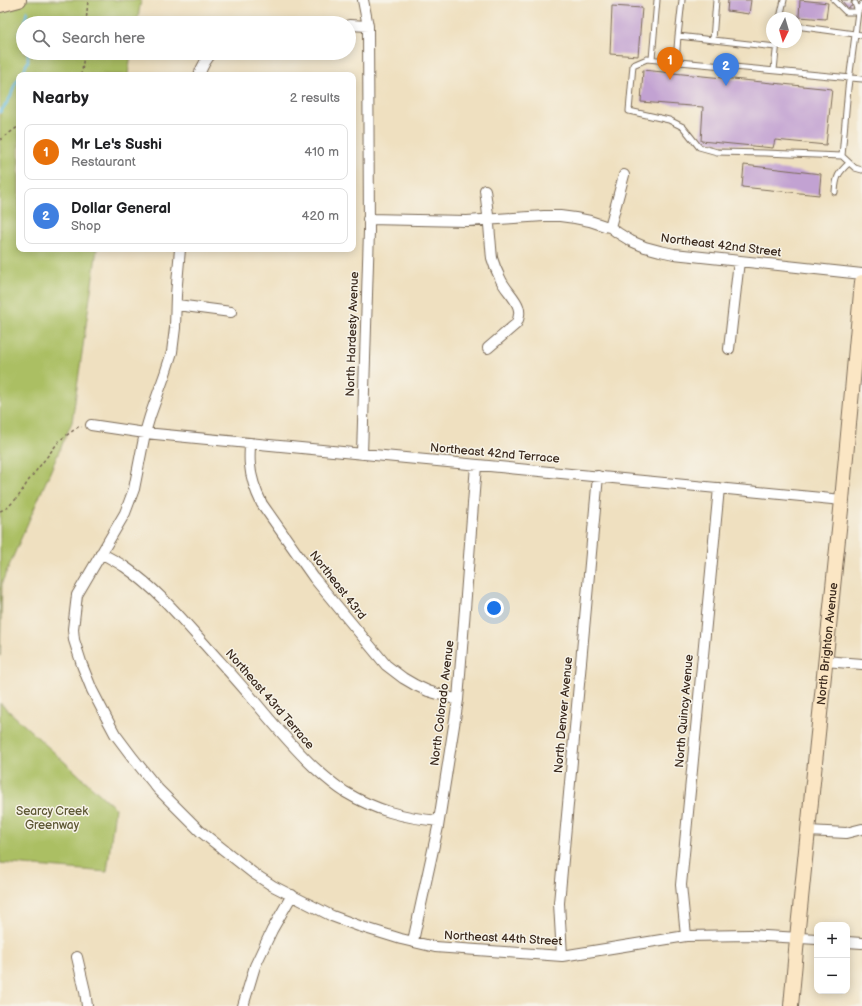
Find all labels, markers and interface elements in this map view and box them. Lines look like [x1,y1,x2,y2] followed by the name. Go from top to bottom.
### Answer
[766,12,802,48] north arrow
[16,16,356,60] search box
[30,27,52,49] icon: search
[62,29,145,48] text: Search here
[657,47,683,80] pin: 1
[713,53,739,86] pin: 2
[32,88,89,108] text: Nearby
[290,90,340,106] text: 2 results
[71,135,162,154] text: Mr Le's Sushi
[43,144,49,160] text: 1
[304,144,339,160] text: 410 m
[71,154,136,170] text: Restaurant
[71,199,171,218] text: Dollar General
[42,208,50,224] text: 2
[301,208,339,224] text: 420 m
[71,218,101,234] text: Shop
[660,231,782,260] street label: Northeast 42nd Street
[343,271,362,397] street label: North Hardesty Avenue
[429,440,560,467] street label: Northeast 42nd Terrace
[306,548,369,623] street label: Northeast 43rd
[814,582,841,706] street label: North Brighton Avenue
[484,598,504,618] your location
[427,639,458,767] street label: North Colorado Avenue
[222,646,317,752] street label: Northeast 43rd Terrace
[672,654,697,768] street label: North Quincy Avenue
[551,656,576,774] street label: North Denver Avenue
[16,804,88,833] park label: Searcy Creek Greenway
[814,922,850,994] map controls
[814,922,850,958] button: +
[444,928,563,949] street label: Northeast 44th Street
[814,958,850,994] button: −

